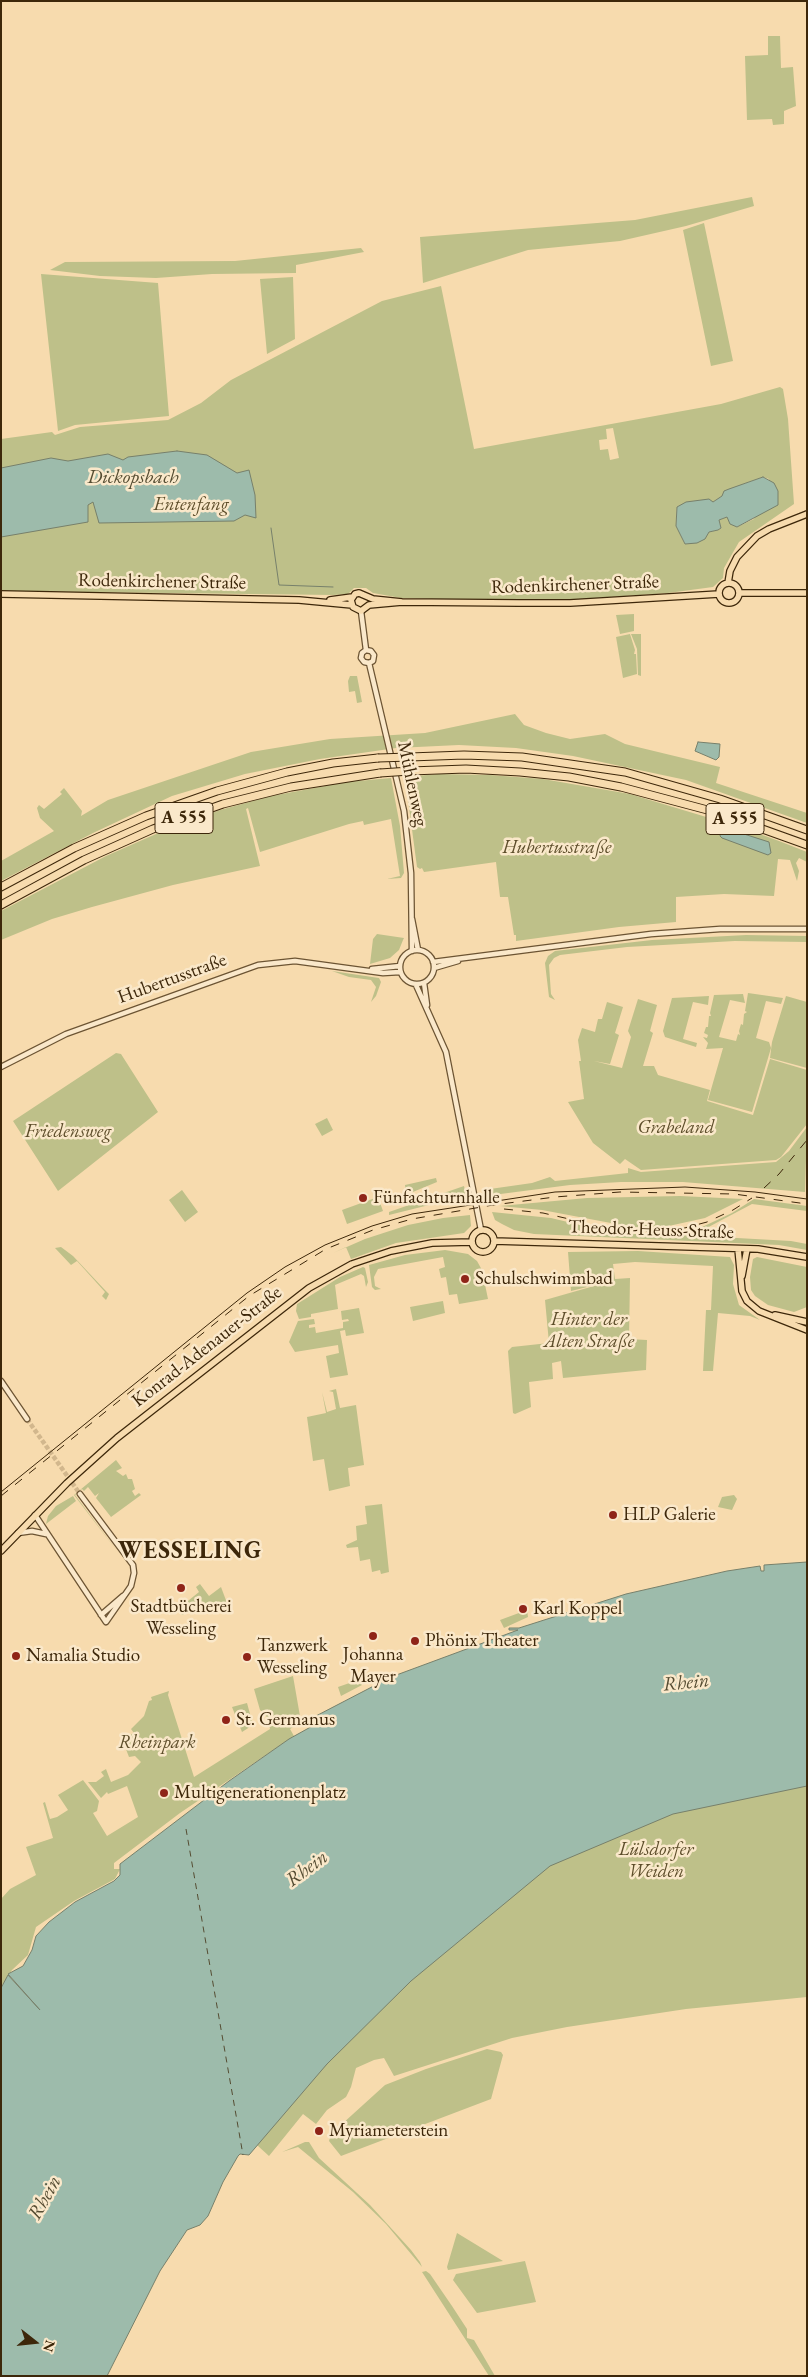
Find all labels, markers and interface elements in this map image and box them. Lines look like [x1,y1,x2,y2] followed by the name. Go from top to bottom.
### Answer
[87,466,179,490] water label: Dickopsbach
[153,494,229,516] park label: Entenfang
[78,569,246,595] street label: Rodenkirchener Straße
[491,571,659,599] street label: Rodenkirchener Straße
[392,739,432,829] street label: Mühlenweg
[155,802,213,834] road number: A 555
[706,804,764,834] road number: A 555
[502,837,612,859] park label: Hubertusstraße
[115,949,229,1009] street label: Hubertusstraße
[637,1117,715,1139] park label: Grabeland
[25,1121,111,1143] park label: Friedensweg
[373,1187,500,1209] place label: Fünfachturnhalle
[357,1192,369,1204] marker: Fünfachturnhalle
[568,1216,734,1244] street label: Theodor-Heuss-Straße
[475,1268,613,1290] place label: Schulschwimmbad
[459,1273,471,1285] marker: Schulschwimmbad
[128,1281,286,1413] street label: Konrad-Adenauer-Straße
[544,1309,634,1353] park label: Hinter der Alten Straße
[623,1504,716,1526] place label: HLP Galerie
[607,1509,619,1521] marker: HLP Galerie
[117,1537,263,1565] district label: WESSELING
[175,1582,187,1594] marker: Stadtbücherei Wesseling
[130,1596,232,1640] place label: Stadtbücherei Wesseling
[533,1598,622,1620] place label: Karl Koppel
[517,1603,529,1615] marker: Karl Koppel
[367,1630,379,1642] marker: Johanna Mayer
[425,1630,539,1652] place label: Phönix Theater
[257,1635,328,1679] place label: Tanzwerk Wesseling
[409,1635,421,1647] marker: Phönix Theater
[343,1644,403,1688] place label: Johanna Mayer
[26,1645,140,1667] place label: Namalia Studio
[10,1650,22,1662] marker: Namalia Studio
[241,1651,253,1663] marker: Tanzwerk Wesseling
[662,1669,710,1697] water label: Rhein
[236,1709,335,1731] place label: St. Germanus
[220,1714,232,1726] marker: St. Germanus
[118,1732,196,1754] park label: Rheinpark
[174,1782,346,1804] place label: Multigenerationenplatz
[158,1787,170,1799] marker: Multigenerationenplatz
[619,1839,693,1883] park label: Lülsdorfer Weiden
[281,1845,333,1893] water label: Rhein
[329,2120,448,2142] place label: Myriameterstein
[313,2125,325,2137] marker: Myriameterstein
[23,2172,67,2224] water label: Rhein
[10,2317,60,2367] north arrow
[39,2338,60,2354] text: N

